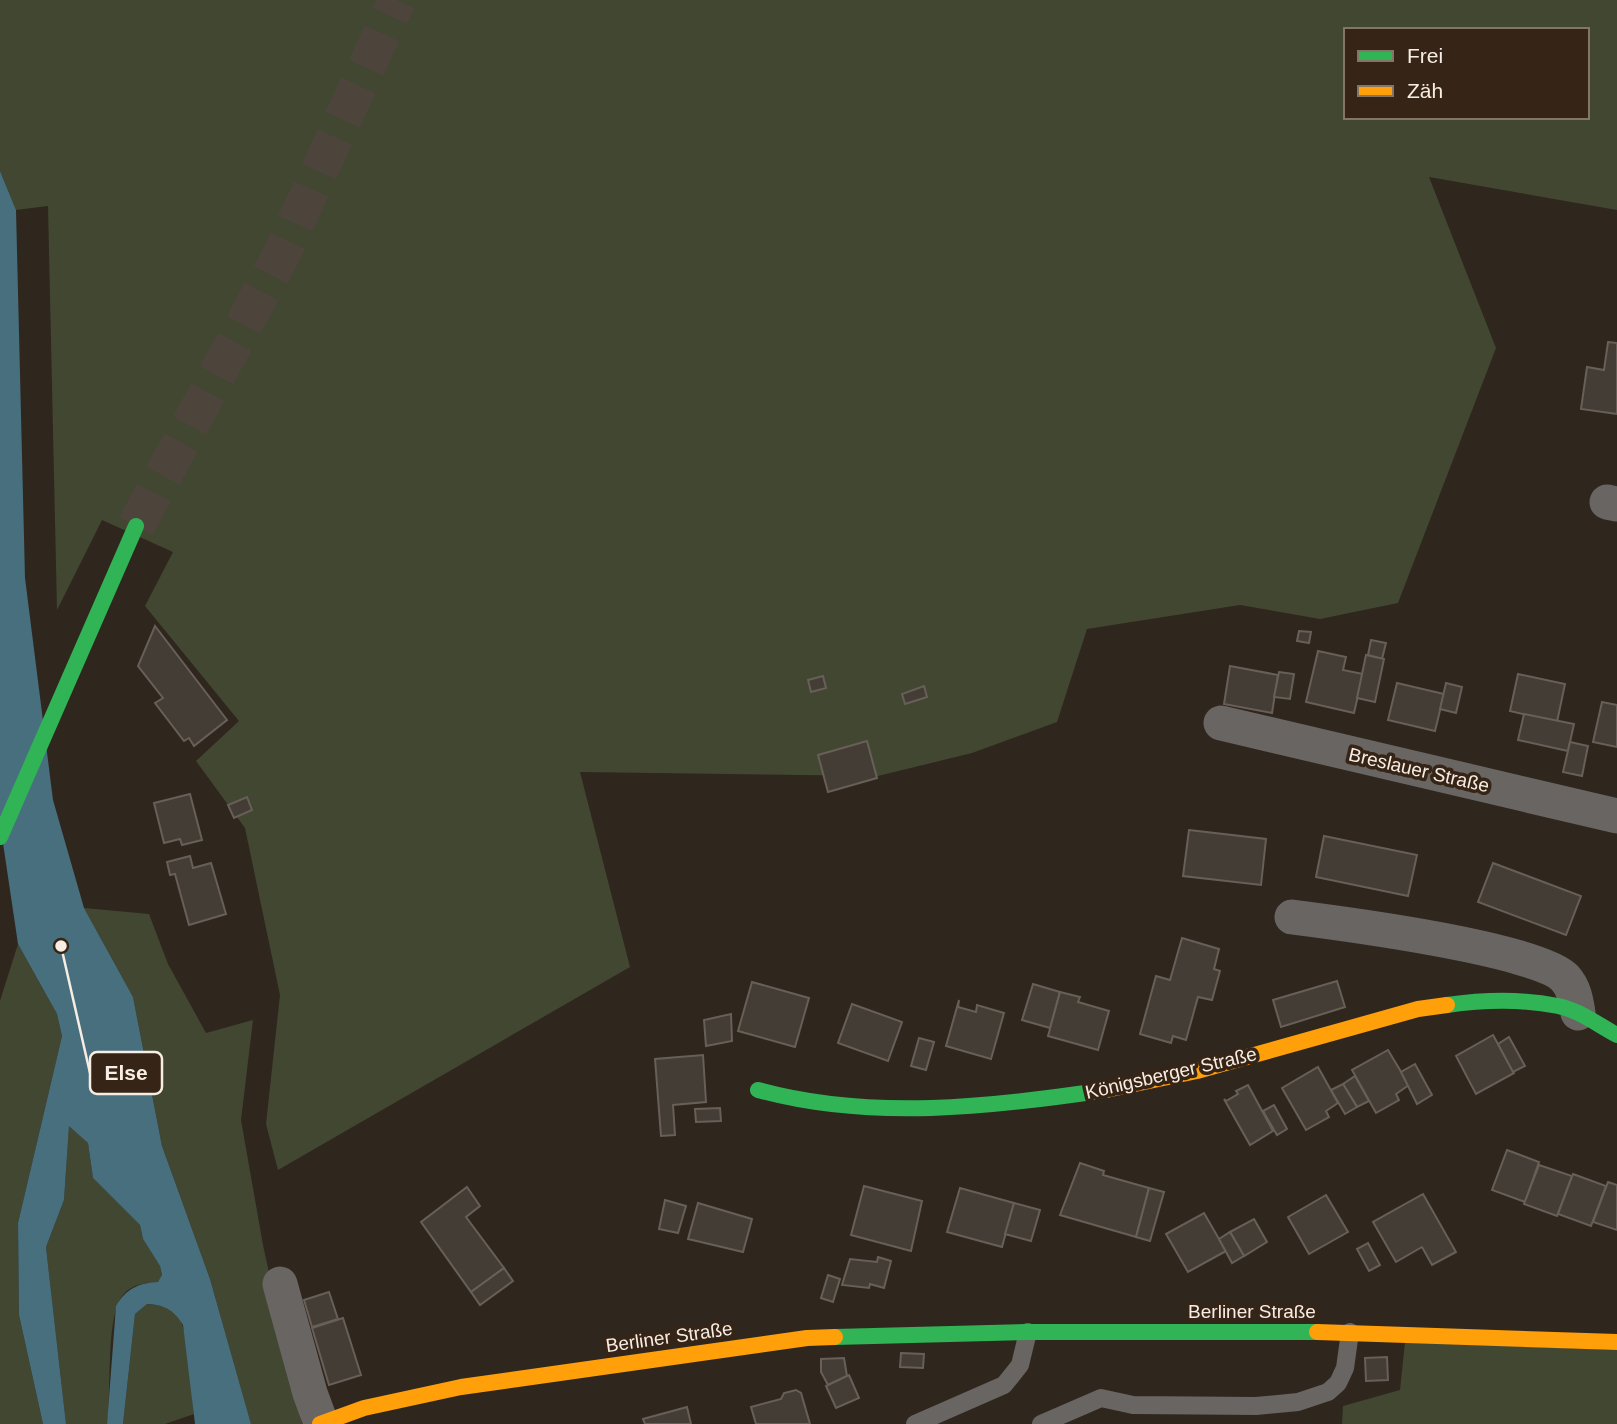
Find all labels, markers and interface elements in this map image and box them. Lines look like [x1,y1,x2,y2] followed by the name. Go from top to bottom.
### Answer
[1344,28,1589,119] legend
[1407,44,1443,67] text: Frei
[1407,79,1443,102] text: Zäh
[1347,744,1491,796] street label: Breslauer Straße
[1083,1043,1259,1103] street label: Königsberger Straße
[90,1052,162,1094] callout: Else
[104,1061,148,1084] text: Else
[1188,1301,1316,1322] street label: Berliner Straße
[604,1318,734,1356] street label: Berliner Straße

